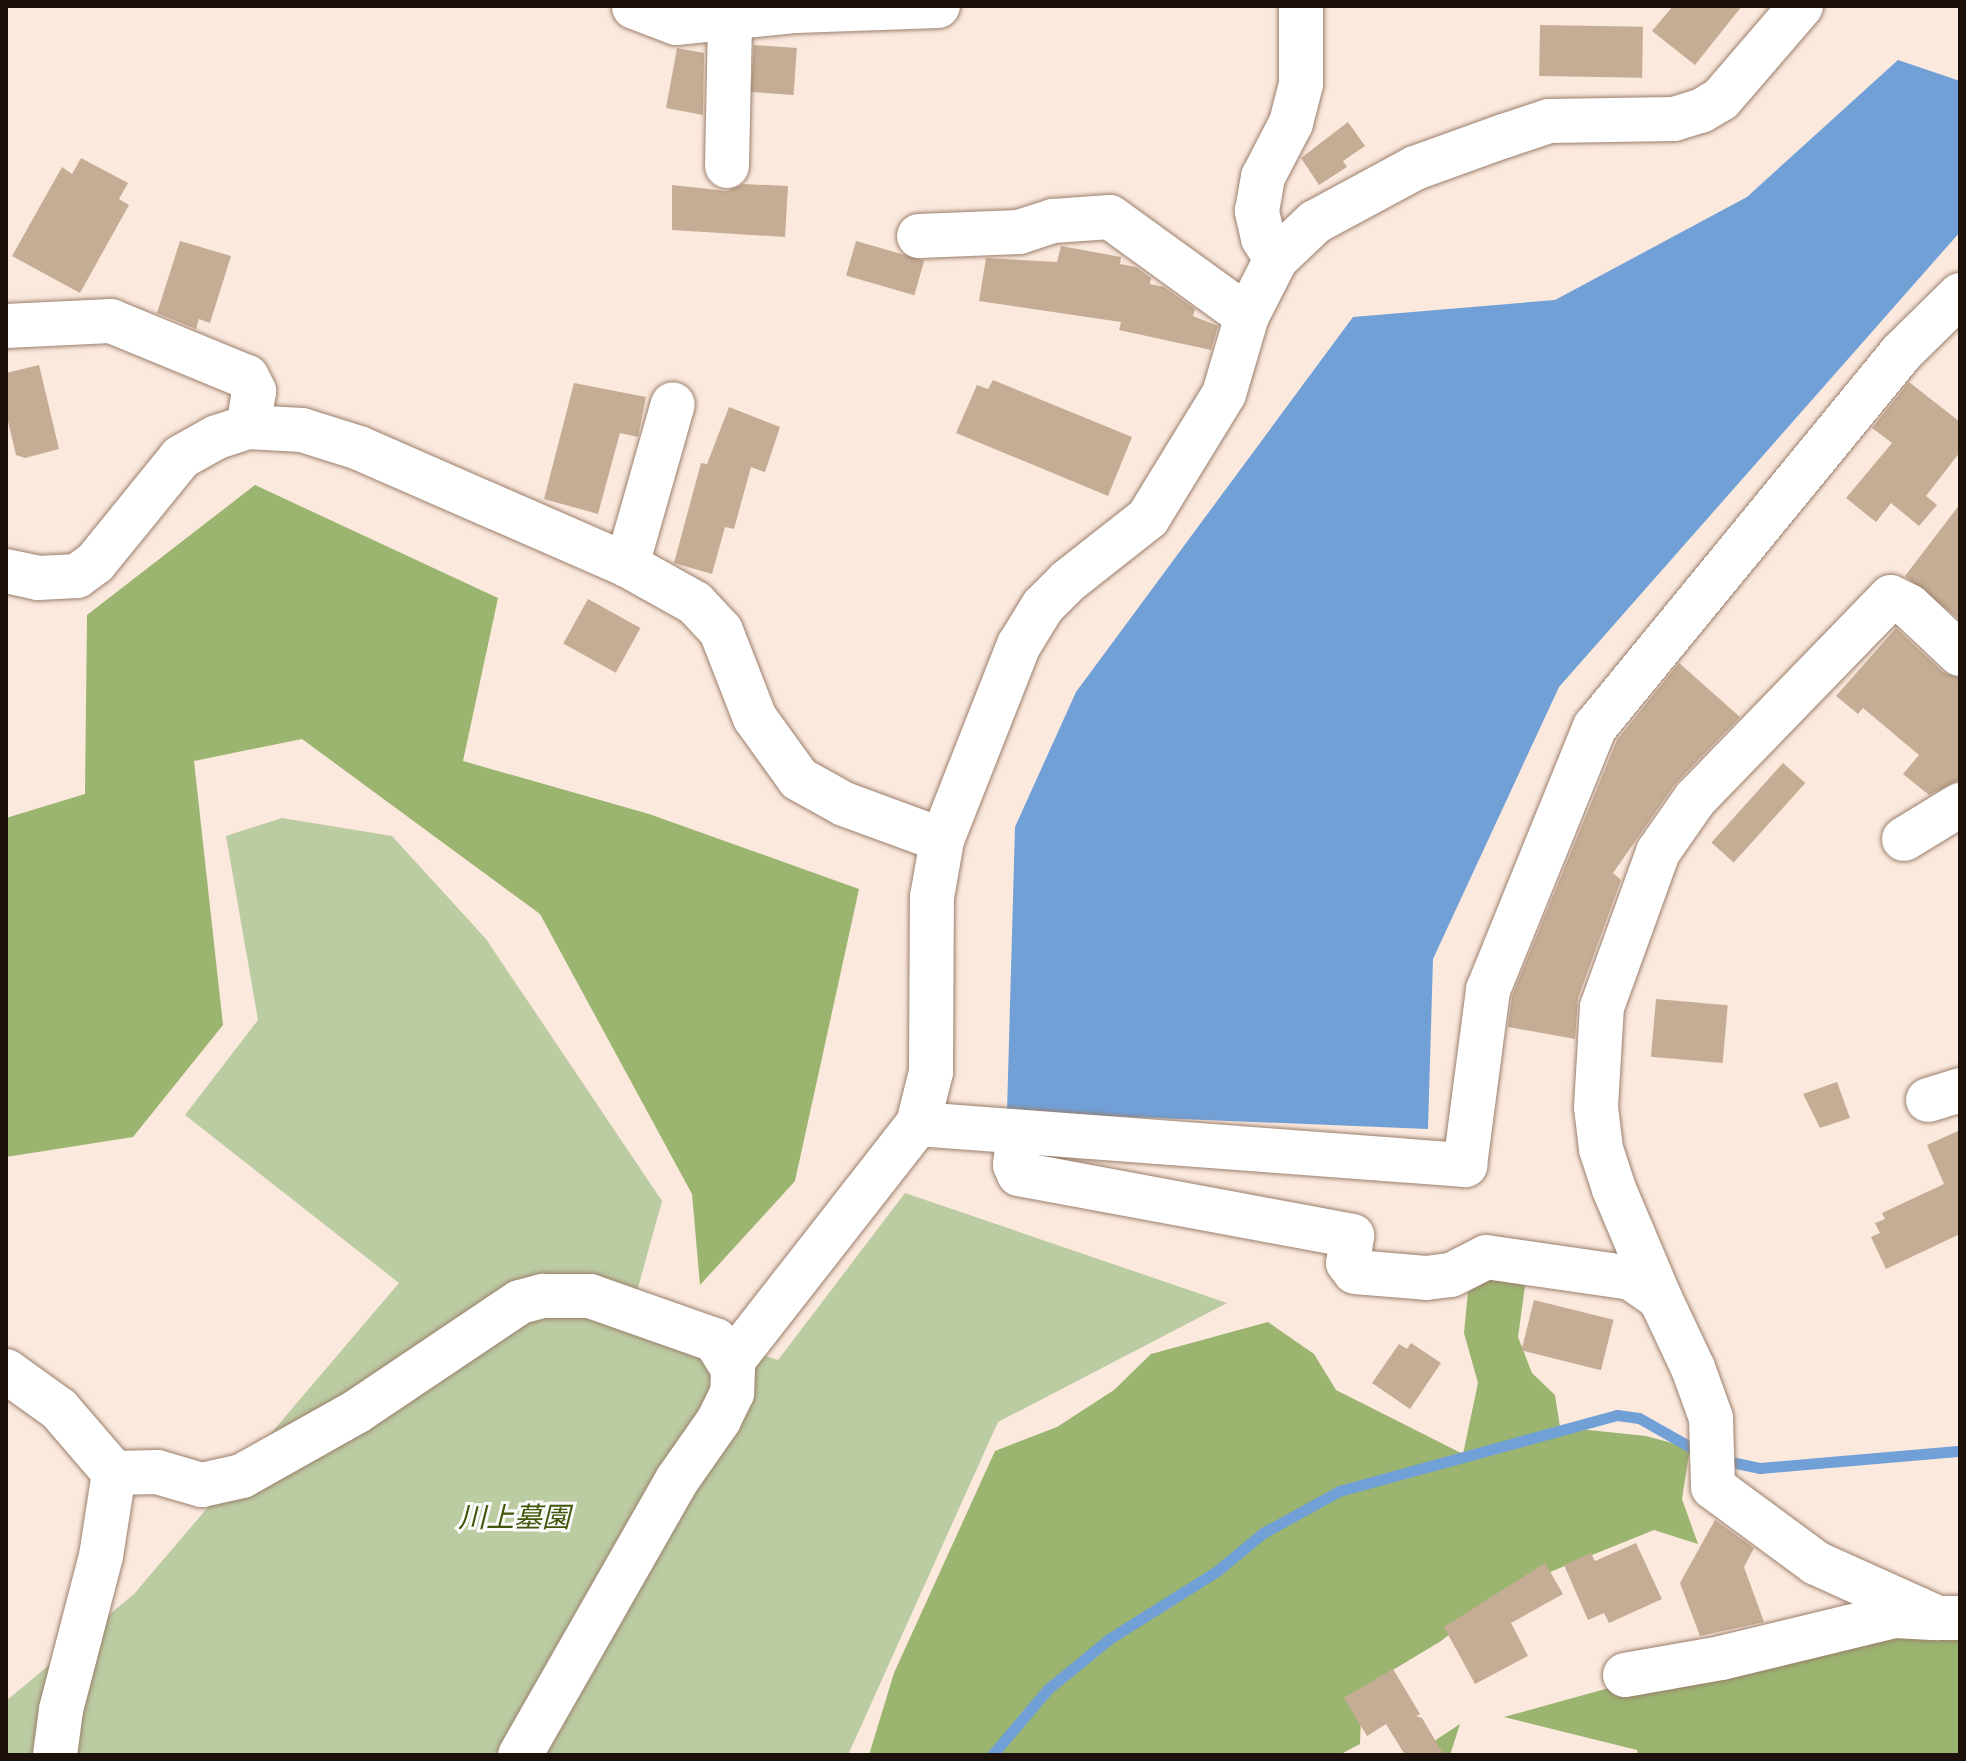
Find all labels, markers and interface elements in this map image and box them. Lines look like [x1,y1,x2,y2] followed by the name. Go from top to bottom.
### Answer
[458,1501,570,1535] park label: 川上墓園

